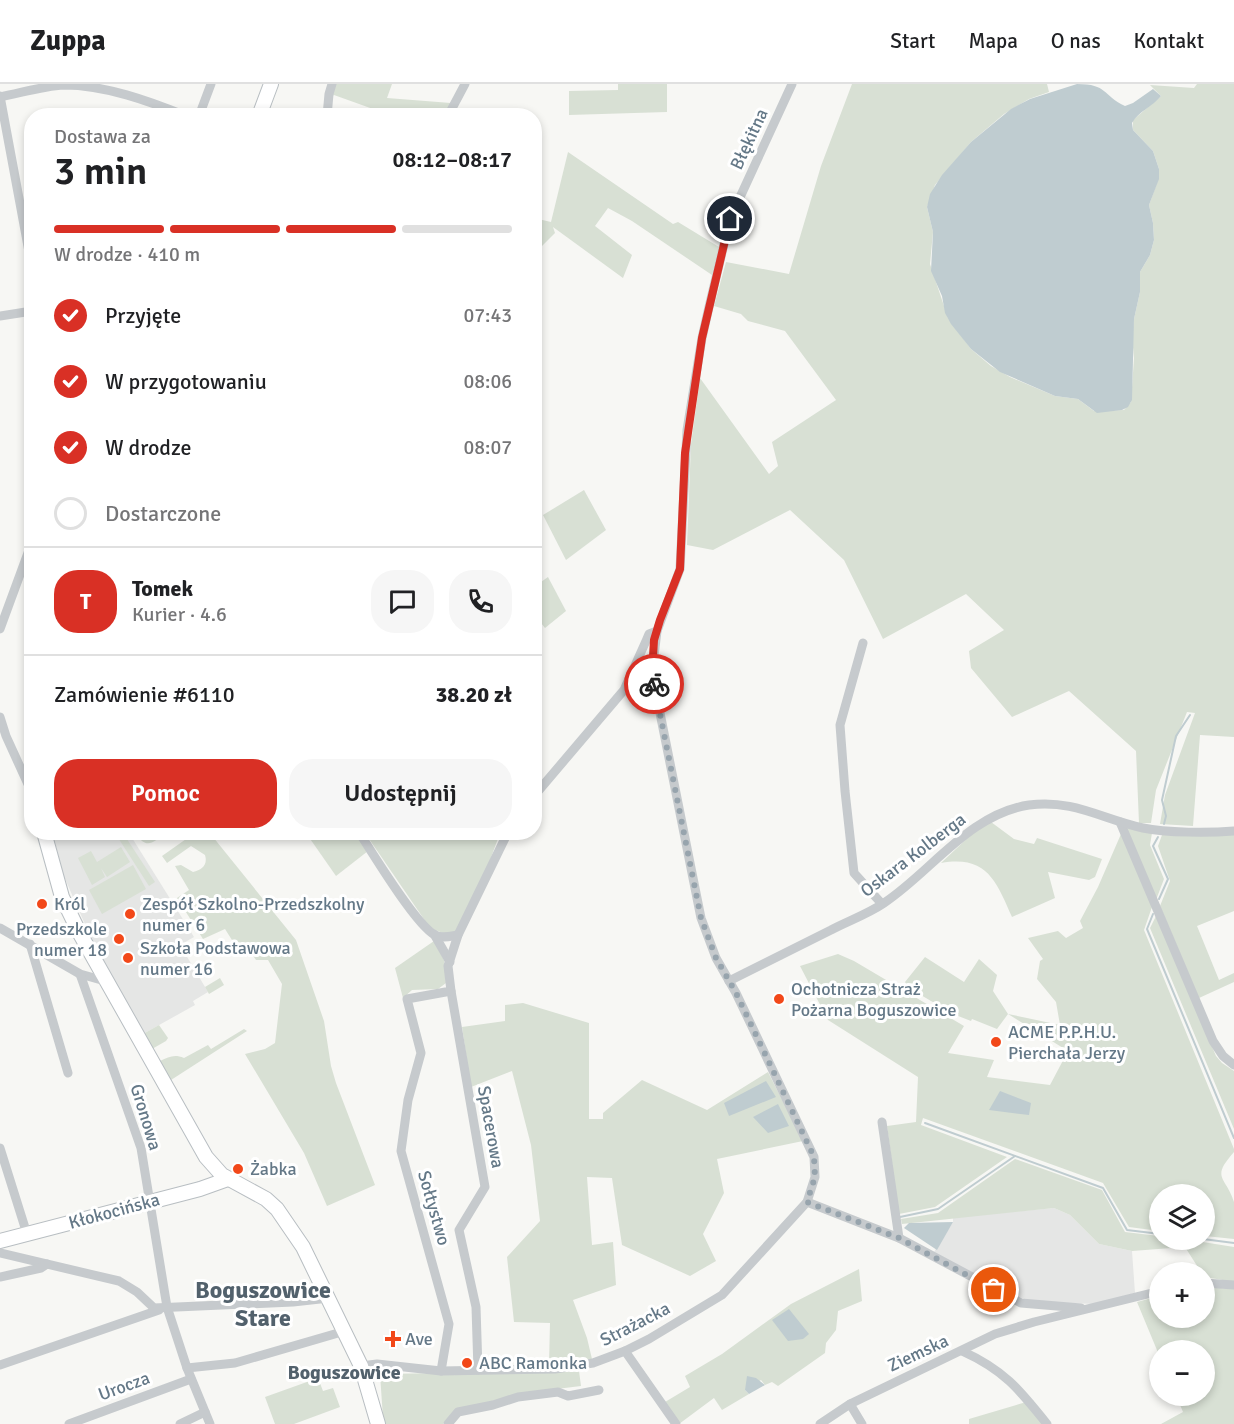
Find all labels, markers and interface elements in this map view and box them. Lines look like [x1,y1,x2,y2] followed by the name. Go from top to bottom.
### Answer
[30,24,106,58] text: Zuppa
[890,28,935,54] text: Start
[968,28,1018,54] text: Mapa
[1051,28,1101,54] text: O nas
[1134,28,1204,54] text: Kontakt
[725,105,773,173] street label: Błękitna
[54,124,151,149] text: Dostawa za
[393,146,512,173] text: 08:12–08:17
[54,147,147,195] text: 3 min
[704,193,755,244] pin
[713,202,746,235] icon: home
[54,242,200,267] text: W drodze · 410 m
[54,299,87,332] icon: check
[105,302,181,329] text: Przyjęte
[463,303,512,328] text: 07:43
[54,365,87,398] icon: check
[105,368,267,395] text: W przygotowaniu
[463,369,512,394] text: 08:06
[54,431,87,464] icon: check
[105,434,192,461] text: W drodze
[463,435,512,460] text: 08:07
[105,500,221,527] text: Dostarczone
[371,570,434,633] button: chat
[449,570,512,633] button: phone
[132,575,193,602] text: Tomek
[80,588,91,615] text: T
[132,602,227,627] text: Kurier · 4.6
[624,654,684,714] courier
[638,668,671,701] icon: bike
[54,681,235,708] text: Zamówienie #6110
[435,681,512,708] text: 38.20 zł
[54,759,277,828] button: Pomoc
[289,759,512,828] button: Udostępnij
[856,808,970,902] street label: Oskara Kolberga
[54,893,86,915] place label: Król
[142,893,365,936] place label: Zespół Szkolno-Przedszkolny numer 6
[35,897,49,911] marker: Król
[123,907,137,921] marker: Zespół Szkolno-Przedszkolny numer 6
[16,918,107,961] place label: Przedszkole numer 18
[112,932,126,946] marker: Przedszkole numer 18
[140,937,291,980] place label: Szkoła Podstawowa numer 16
[121,951,135,965] marker: Szkoła Podstawowa numer 16
[791,978,956,1021] place label: Ochotnicza Straż Pożarna Boguszowice
[772,992,786,1006] marker: Ochotnicza Straż Pożarna Boguszowice
[1008,1021,1126,1064] place label: ACME P.P.H.U. Pierchała Jerzy
[989,1035,1003,1049] marker: ACME P.P.H.U. Pierchała Jerzy
[126,1081,166,1153] street label: Gronowa
[473,1084,509,1170] street label: Spacerowa
[250,1158,297,1180] place label: Żabka
[231,1162,245,1176] marker: Żabka
[413,1168,455,1248] street label: Sołtystwo
[1149,1184,1215,1406] map controls
[1149,1184,1215,1250] button: layers
[66,1188,162,1234] street label: Kłokocińska
[1149,1262,1215,1328] button: +
[968,1264,1019,1315] pin
[977,1273,1010,1306] icon: bag
[195,1275,331,1333] district label: Boguszowice Stare
[596,1297,674,1351] street label: Strażacka
[405,1328,433,1350] place label: Ave
[884,1329,952,1377] street label: Ziemska
[386,1332,400,1346] marker: Ave
[1149,1340,1215,1406] button: −
[479,1352,587,1374] place label: ABC Ramonka
[460,1356,474,1370] marker: ABC Ramonka
[287,1360,401,1385] district label: Boguszowice
[95,1367,153,1405] street label: Urocza

